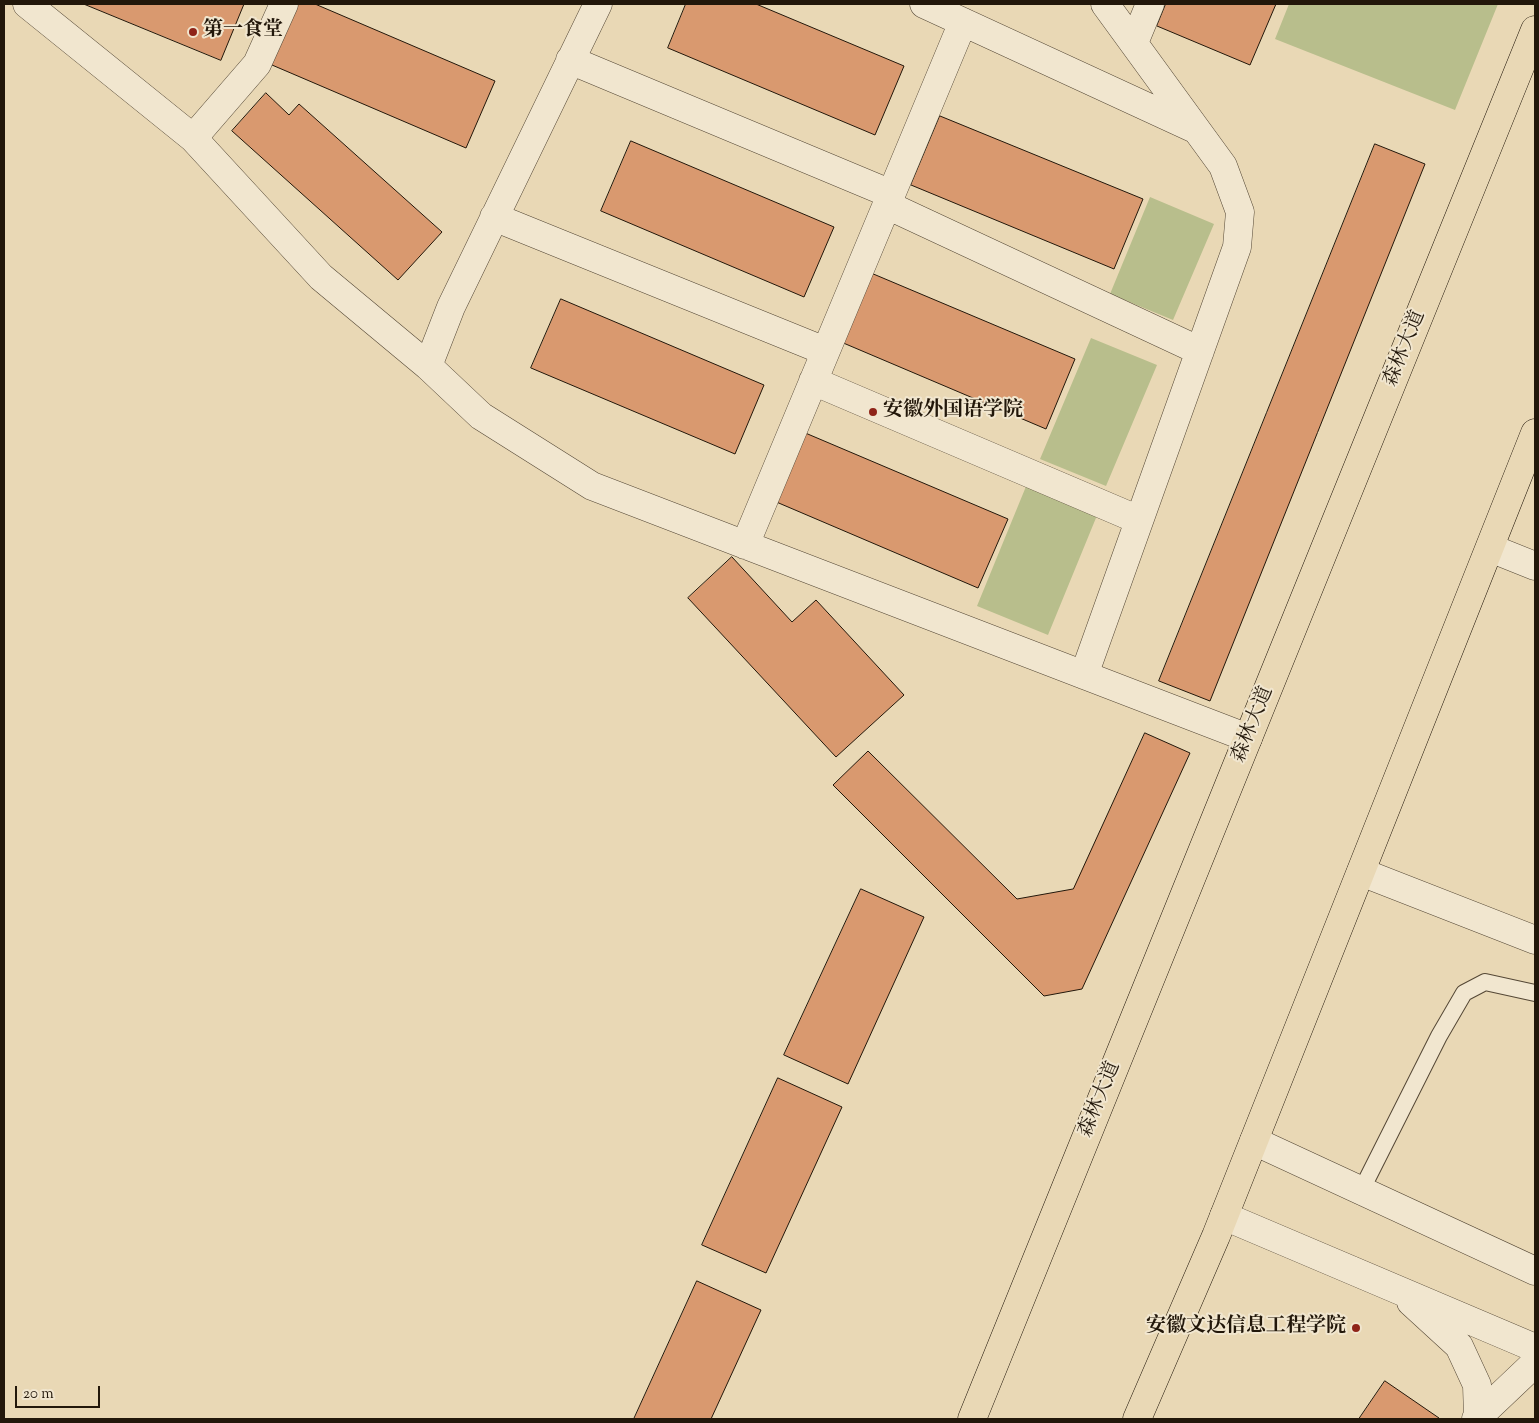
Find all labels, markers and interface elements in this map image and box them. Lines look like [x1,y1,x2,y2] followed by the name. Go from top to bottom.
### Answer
[203,20,283,44] place label: 第一食堂
[187,26,199,38] marker: 第一食堂
[1380,307,1432,391] street label: 森林大道
[883,400,1023,424] place label: 安徽外国语学院
[867,406,879,418] marker: 安徽外国语学院
[1228,683,1280,767] street label: 森林大道
[1075,1058,1127,1142] street label: 森林大道
[1146,1316,1346,1340] place label: 安徽文达信息工程学院
[1350,1322,1362,1334] marker: 安徽文达信息工程学院
[18,1376,102,1408] scale bar
[23,1384,54,1405] text: 20 m

